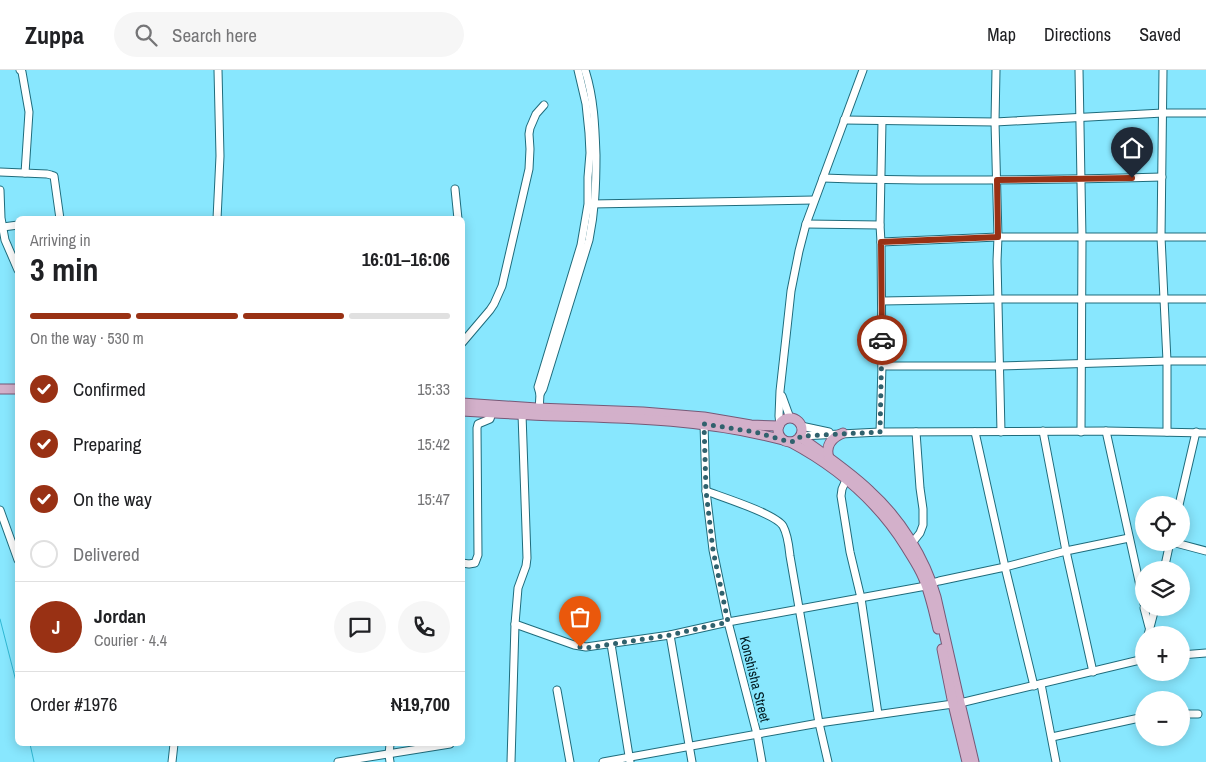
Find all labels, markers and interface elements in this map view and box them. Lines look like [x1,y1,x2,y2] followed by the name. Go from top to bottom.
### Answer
[114,12,464,57] search box
[25,19,84,51] text: Zuppa
[132,21,160,49] icon: search
[172,22,257,48] text: Search here
[987,22,1016,47] text: Map
[1044,22,1111,47] text: Directions
[1139,22,1181,47] text: Saved
[1111,127,1153,178] pin
[1118,134,1146,162] icon: home
[30,229,91,251] text: Arriving in
[362,246,450,272] text: 16:01–16:06
[30,248,99,291] text: 3 min
[857,315,907,365] courier
[868,326,896,354] icon: car
[30,327,144,349] text: On the way · 530 m
[30,375,58,403] icon: check
[73,376,146,402] text: Confirmed
[417,378,450,400] text: 15:33
[30,430,58,458] icon: check
[73,431,141,457] text: Preparing
[417,433,450,455] text: 15:42
[30,485,58,513] icon: check
[73,486,152,512] text: On the way
[417,488,450,510] text: 15:47
[1135,496,1190,746] map controls
[1135,496,1190,551] button: locate
[73,541,140,567] text: Delivered
[1135,561,1190,616] button: layers
[559,596,601,647] pin
[334,601,386,653] button: chat
[398,601,450,653] button: phone
[94,603,146,629] text: Jordan
[566,603,594,631] icon: bag
[52,614,60,640] text: J
[1135,626,1190,681] button: +
[94,629,167,651] text: Courier · 4.4
[736,634,774,724] street label: Konshisha Street
[30,691,117,717] text: Order #1976
[391,691,450,717] text: ₦19,700
[1135,691,1190,746] button: −

